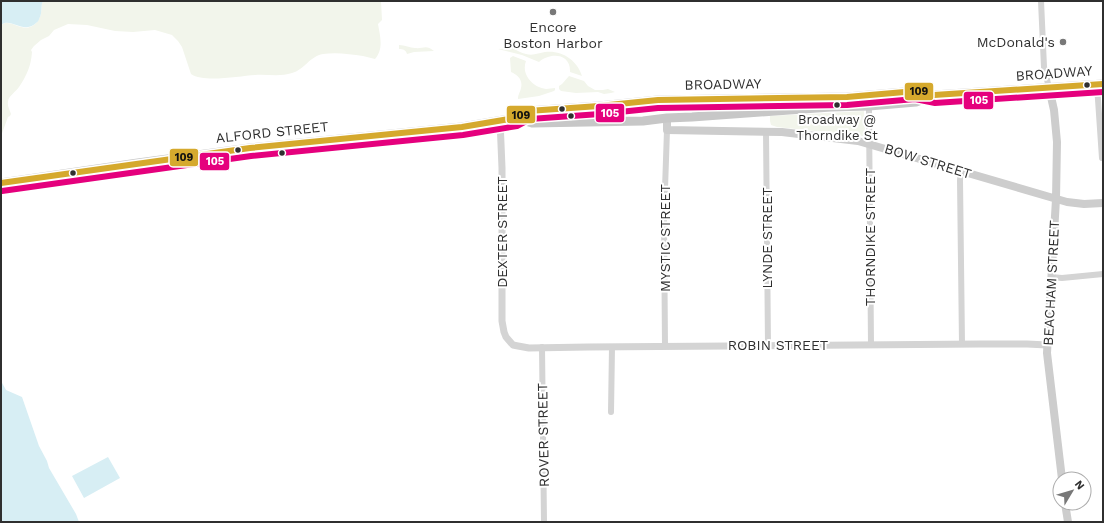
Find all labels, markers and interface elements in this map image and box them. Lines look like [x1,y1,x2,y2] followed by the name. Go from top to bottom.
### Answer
[548,7,558,17] marker: Encore Boston Harbor
[503,19,603,51] place label: Encore Boston Harbor
[977,34,1055,50] place label: McDonald's
[1058,37,1068,47] marker: McDonald's
[1015,62,1093,84] street label: BROADWAY
[684,75,762,93] street label: BROADWAY
[1082,80,1092,90] unlabelled marker
[904,82,934,101] line badge: 109
[910,85,929,98] text: 109
[963,91,994,110] line badge: 105
[970,94,988,107] text: 105
[832,100,842,110] marker: Broadway @ Thorndike St
[595,103,625,123] line badge: 105
[557,104,567,114] unlabelled marker
[506,105,536,124] line badge: 109
[601,107,619,120] text: 105
[512,109,531,122] text: 109
[566,111,576,121] unlabelled marker
[796,112,878,143] place label: Broadway @ Thorndike St
[215,118,330,146] street label: ALFORD STREET
[883,140,974,182] street label: BOW STREET
[233,145,243,155] unlabelled marker
[169,148,199,167] line badge: 109
[277,148,287,158] unlabelled marker
[175,151,194,164] text: 109
[199,152,230,171] line badge: 105
[206,155,224,168] text: 105
[862,167,878,306] street label: THORNDIKE STREET
[68,168,78,178] unlabelled marker
[494,176,510,288] street label: DEXTER STREET
[657,184,673,292] street label: MYSTIC STREET
[759,187,775,289] street label: LYNDE STREET
[1040,219,1062,346] street label: BEACHAM STREET
[728,337,829,353] street label: ROBIN STREET
[534,382,552,487] street label: ROVER STREET
[1052,471,1092,511] north arrow
[1072,478,1087,492] text: N

